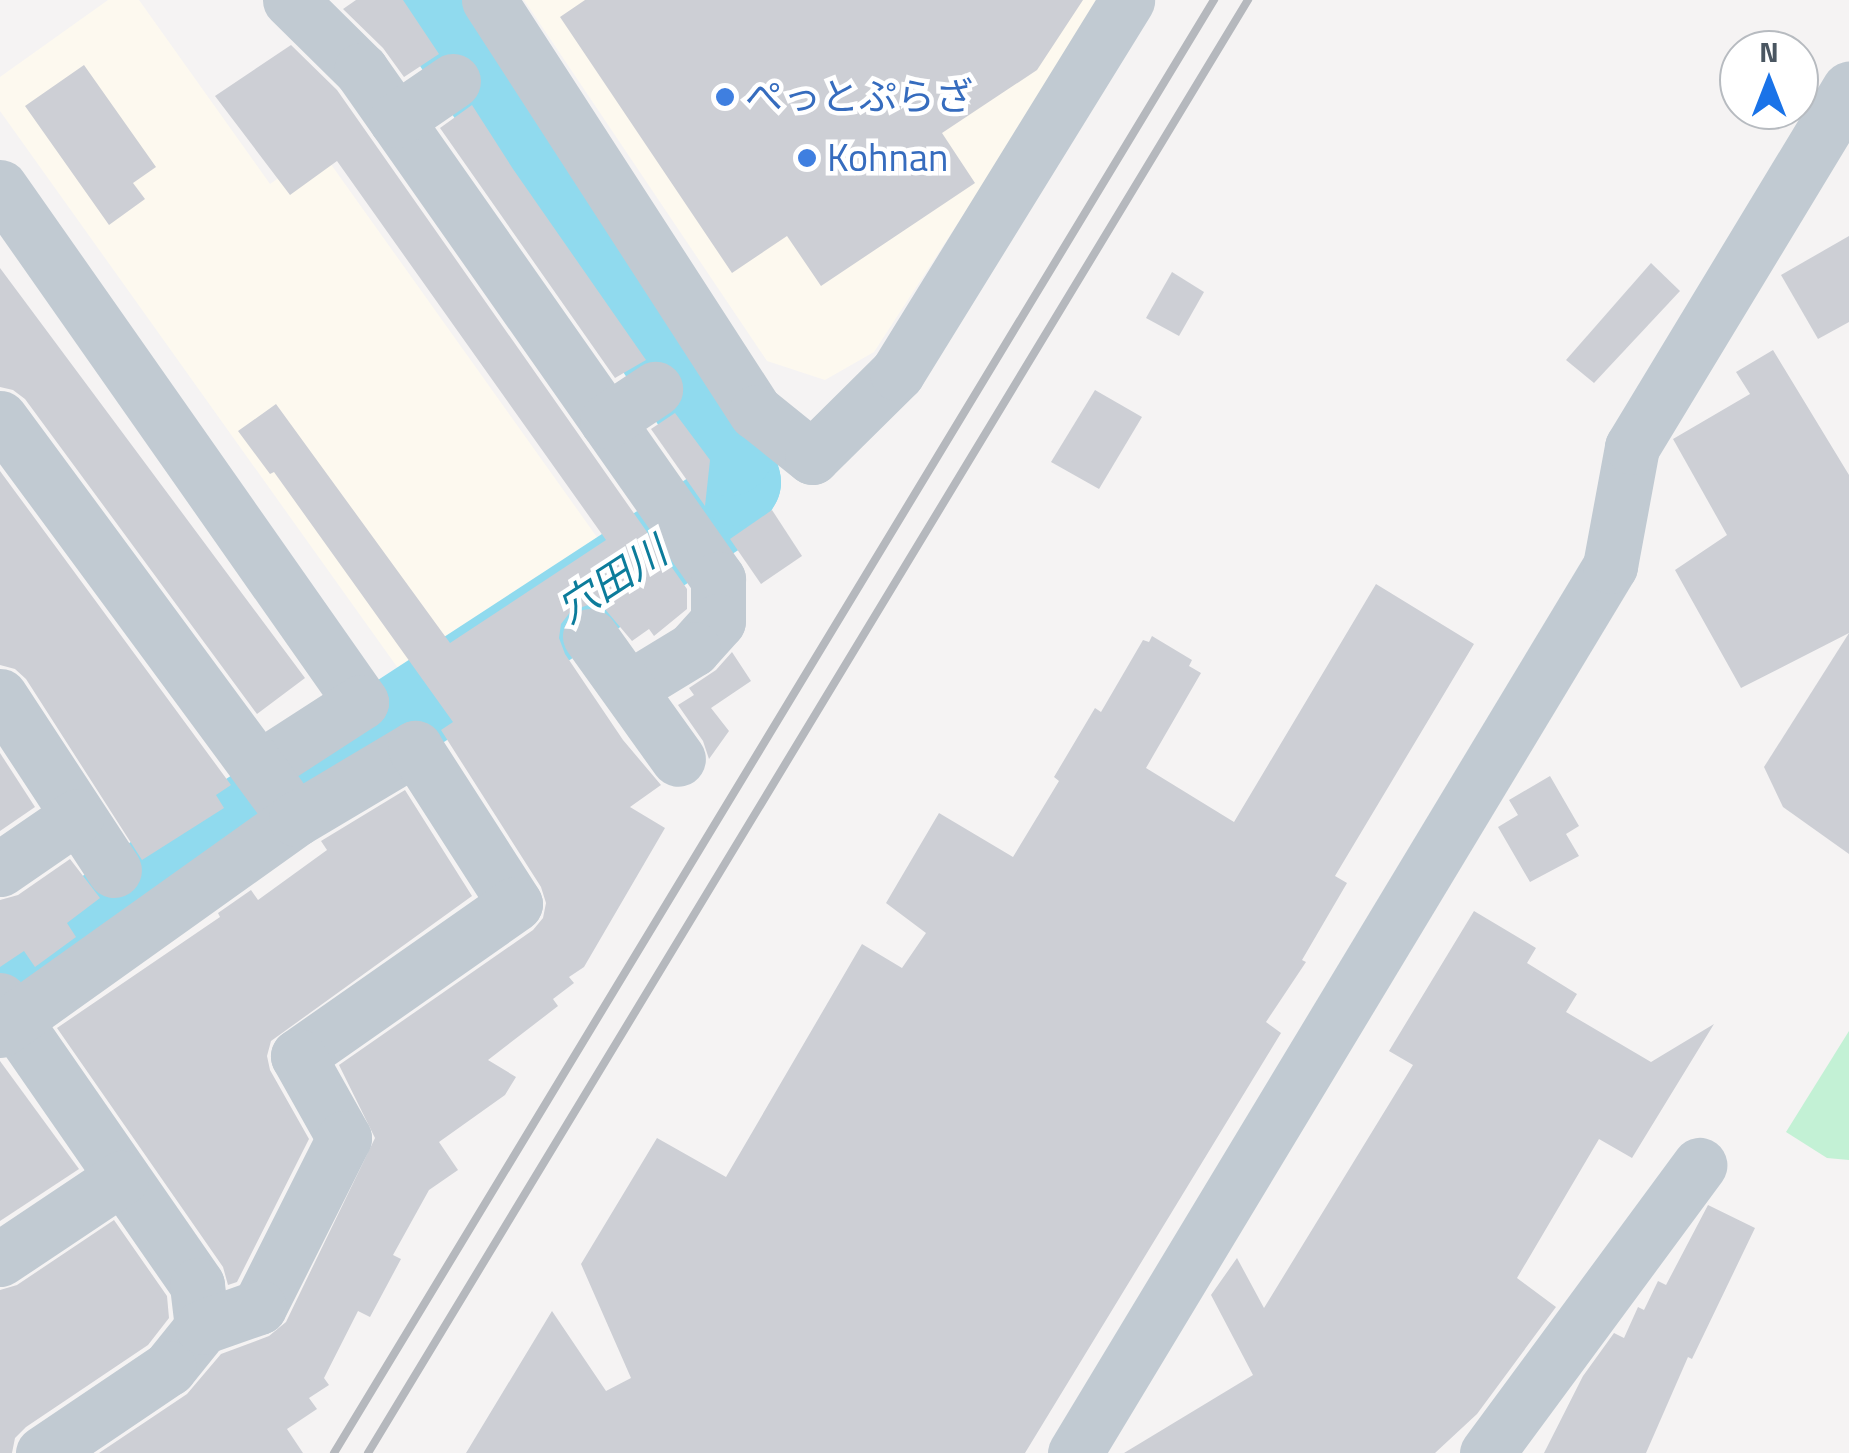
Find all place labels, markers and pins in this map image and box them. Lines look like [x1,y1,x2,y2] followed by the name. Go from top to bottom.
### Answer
[745,74,973,120] place label: ぺっとぷらざ
[714,86,736,108] marker: ぺっとぷらざ
[827,135,948,181] place label: Kohnan
[796,147,818,169] marker: Kohnan

